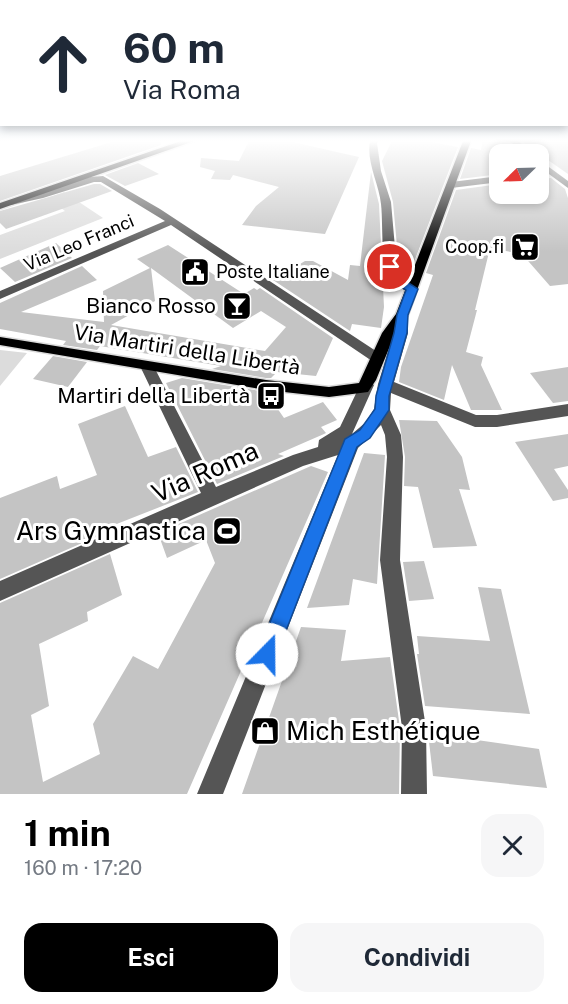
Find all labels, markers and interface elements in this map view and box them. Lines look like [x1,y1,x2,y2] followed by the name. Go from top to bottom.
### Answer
[123,23,225,72] text: 60 m
[24,24,102,102] icon: ahead
[123,73,241,105] text: Via Roma
[489,144,549,204] north arrow
[489,144,549,204] map controls
[21,210,137,275] street label: Via Leo Franci
[509,231,541,263] supermarket icon: Coop.fi
[445,236,504,257] place label: Coop.fi
[364,241,415,292] pin
[373,250,406,283] icon: arrive
[179,256,211,288] public building icon: Poste Italiane
[216,261,330,282] place label: Poste Italiane
[221,290,253,322] bar icon: Bianco Rosso
[86,293,216,318] place label: Bianco Rosso
[72,319,302,380] street label: Via Martiri della Libertà
[255,380,287,412] bus stop icon: Martiri della Libertà
[57,383,250,408] place label: Martiri della Libertà
[147,434,263,509] street label: Via Roma
[16,515,206,546] place label: Ars Gymnastica
[211,515,243,547] sports icon: Ars Gymnastica
[235,622,299,686] position arrow
[249,715,281,747] shop icon: Mich Esthétique
[286,715,481,746] place label: Mich Esthétique
[24,812,111,854] text: 1 min
[481,814,544,877] button: close
[24,856,142,880] text: 160 m · 17:20
[24,923,278,992] button: Esci
[290,923,544,992] button: Condividi

